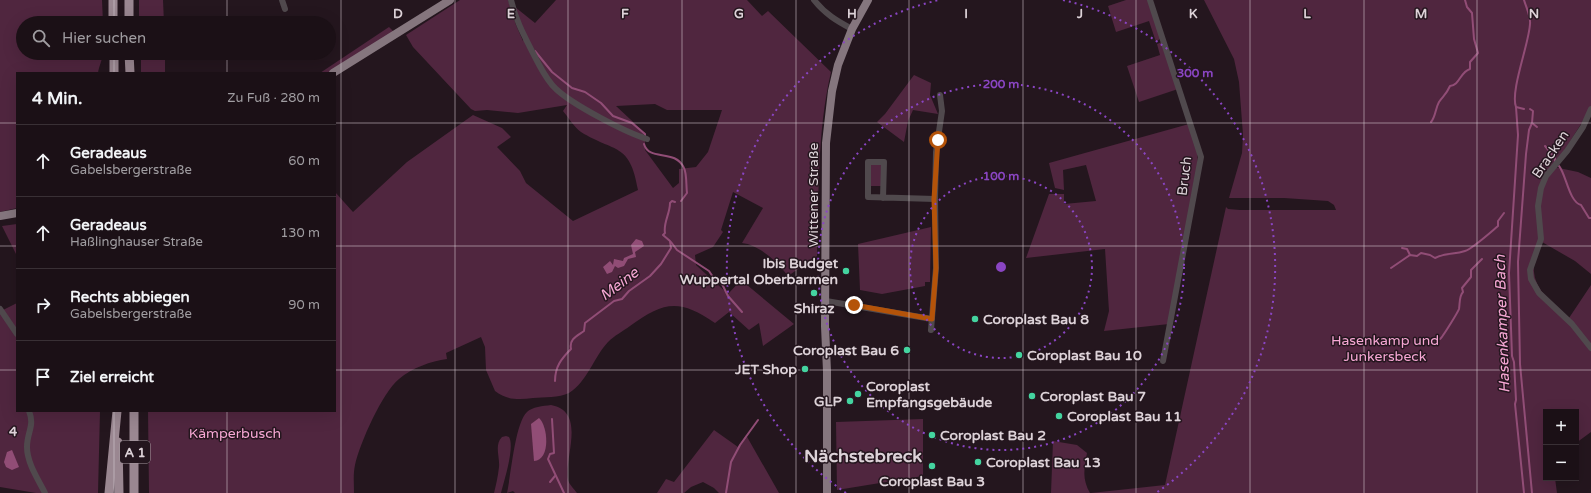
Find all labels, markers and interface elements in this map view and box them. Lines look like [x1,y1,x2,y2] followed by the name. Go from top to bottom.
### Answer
[393,6,403,22] text: D
[507,6,515,22] text: E
[621,6,629,22] text: F
[734,6,744,22] text: G
[847,6,857,22] text: H
[964,6,968,22] text: I
[1076,6,1083,22] text: J
[1189,6,1198,22] text: K
[1303,6,1311,22] text: L
[1415,6,1427,22] text: M
[1529,6,1539,22] text: N
[16,16,336,60] search box
[30,27,52,49] icon: search
[62,29,146,47] text: Hier suchen
[1177,66,1213,80] text: 300 m
[983,77,1019,91] text: 200 m
[32,88,82,109] text: 4 Min.
[227,90,320,106] text: Zu Fuß · 280 m
[1528,127,1573,182] street label: Bracken
[929,131,947,149] route start
[805,143,822,247] street label: Wittener Straße
[70,144,147,162] text: Geradeaus
[32,150,54,172] icon: ahead
[288,153,320,169] text: 60 m
[1174,155,1195,197] street label: Bruch
[70,162,192,178] text: Gabelsbergerstraße
[983,169,1019,183] text: 100 m
[70,216,147,234] text: Geradeaus
[32,222,54,244] icon: ahead
[280,225,320,241] text: 130 m
[70,234,203,250] text: Haßlinghauser Straße
[1491,254,1513,393] water label: Hasenkamper Bach
[680,255,839,288] place label: Ibis Budget Wuppertal Oberbarmen
[994,260,1008,274] centre of rings
[596,263,643,304] water label: Meine
[841,266,851,276] marker: Ibis Budget Wuppertal Oberbarmen
[70,288,190,306] text: Rechts abbiegen
[809,288,819,298] marker: Shiraz
[32,294,54,316] icon: right
[845,296,863,314] route end
[288,297,320,313] text: 90 m
[794,300,834,317] place label: Shiraz
[70,306,192,322] text: Gabelsbergerstraße
[983,311,1089,328] place label: Coroplast Bau 8
[970,314,980,324] marker: Coroplast Bau 8
[1331,332,1439,365] park label: Hasenkamp und Junkersbeck
[793,342,899,359] place label: Coroplast Bau 6
[902,345,912,355] marker: Coroplast Bau 6
[1027,347,1142,364] place label: Coroplast Bau 10
[1014,350,1024,360] marker: Coroplast Bau 10
[734,361,797,378] place label: JET Shop
[800,364,810,374] marker: JET Shop
[32,366,54,388] icon: arrive
[70,368,154,386] text: Ziel erreicht
[866,378,992,411] place label: Coroplast Empfangsgebäude
[1040,388,1146,405] place label: Coroplast Bau 7
[853,389,863,399] marker: Coroplast Empfangsgebäude
[1027,391,1037,401] marker: Coroplast Bau 7
[814,393,843,410] place label: GLP
[845,396,855,406] marker: GLP
[1067,408,1182,425] place label: Coroplast Bau 11
[1543,409,1579,481] map controls
[1543,409,1579,445] button: +
[1054,411,1064,421] marker: Coroplast Bau 11
[9,424,18,440] text: 4
[189,425,281,442] park label: Kämperbusch
[940,427,1046,444] place label: Coroplast Bau 2
[927,430,937,440] marker: Coroplast Bau 2
[120,441,150,463] road number: A 1
[804,445,922,467] district label: Nächstebreck
[1543,445,1579,481] button: −
[986,454,1101,471] place label: Coroplast Bau 13
[973,457,983,467] marker: Coroplast Bau 13
[927,461,937,471] marker: Coroplast Bau 3
[879,473,985,490] place label: Coroplast Bau 3

